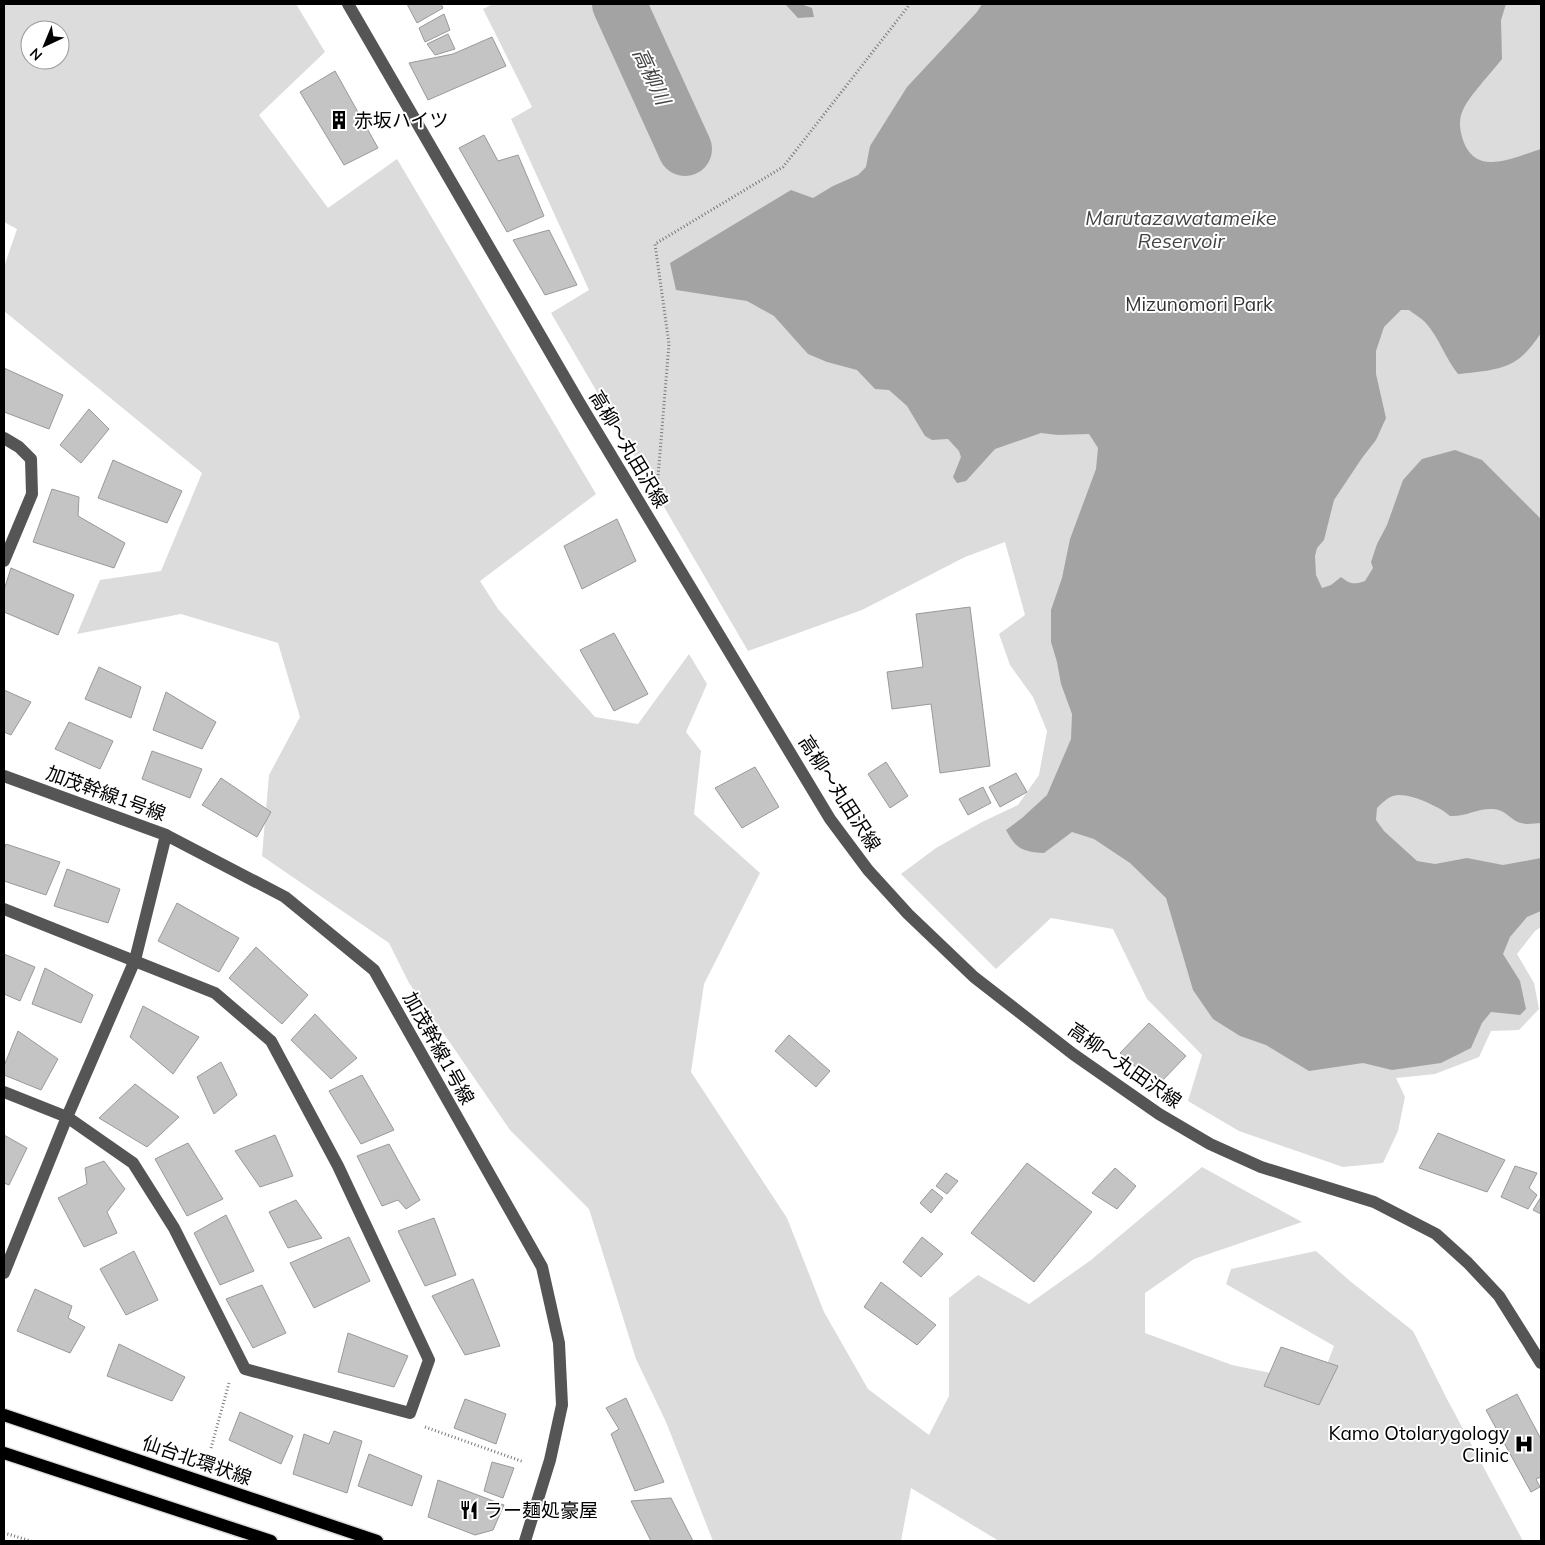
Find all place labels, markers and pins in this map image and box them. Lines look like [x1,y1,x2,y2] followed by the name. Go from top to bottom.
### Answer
[354,108,449,132] place label: 赤坂ハイツ
[328,109,350,131] building icon: 赤坂ハイツ
[1328,1421,1509,1467] place label: Kamo Otolarygology Clinic
[1513,1433,1535,1455] hospital icon: Kamo Otolarygology Clinic
[484,1498,598,1522] place label: ラー麺処豪屋
[458,1499,480,1521] restaurant icon: ラー麺処豪屋

